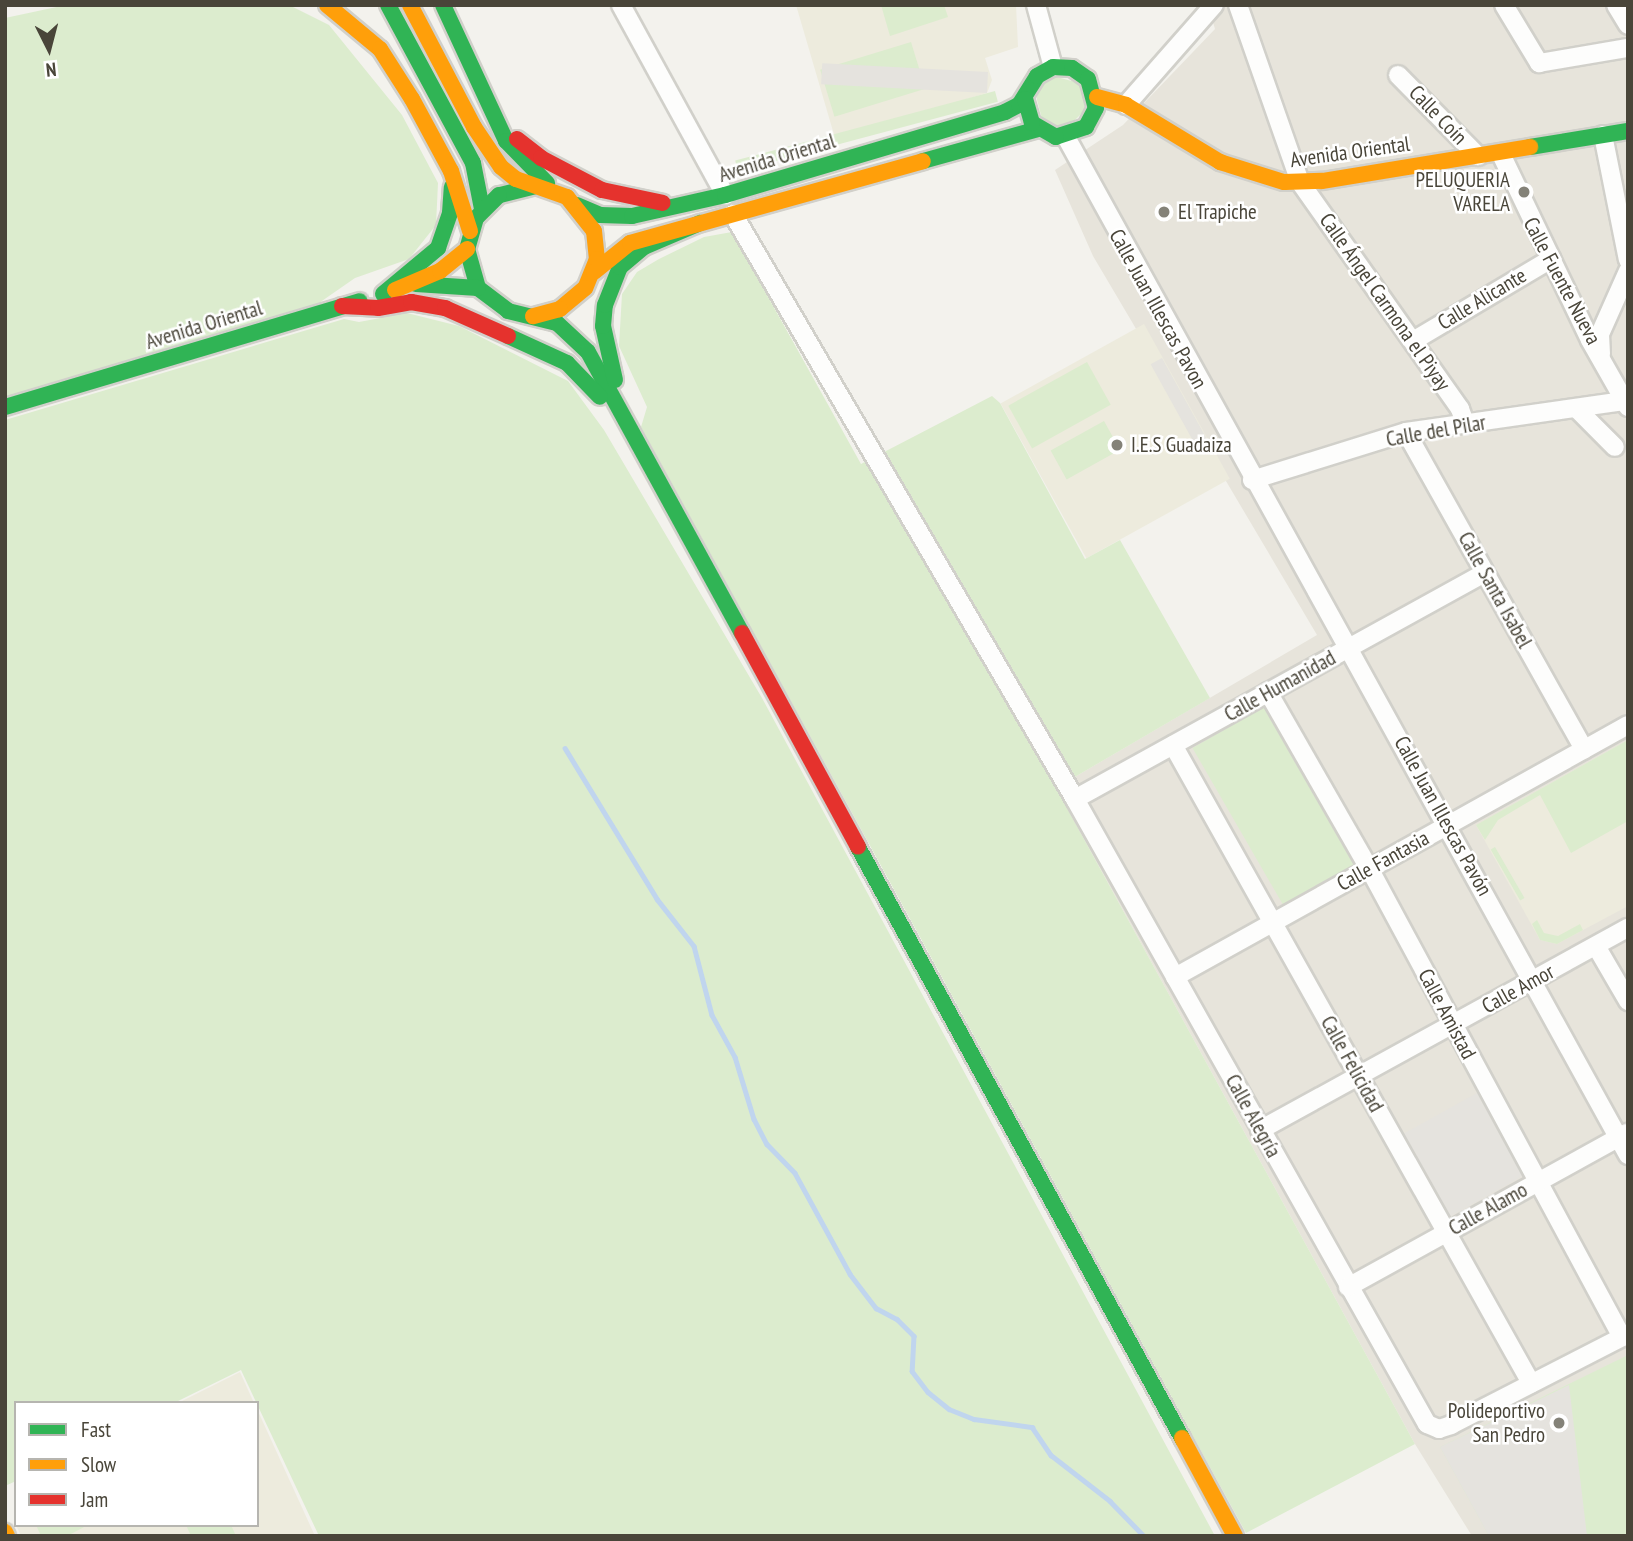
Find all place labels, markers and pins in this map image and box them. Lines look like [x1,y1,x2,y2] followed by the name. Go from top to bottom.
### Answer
[1415,167,1510,217] place label: PELUQUERIA VARELA
[1516,184,1532,200] marker: PELUQUERIA VARELA
[1178,199,1257,225] place label: El Trapiche
[1156,204,1172,220] marker: El Trapiche
[1131,432,1232,458] place label: I.E.S Guadaiza
[1109,437,1125,453] marker: I.E.S Guadaiza
[1448,1398,1545,1448] place label: Polideportivo San Pedro
[1551,1415,1567,1431] marker: Polideportivo San Pedro

